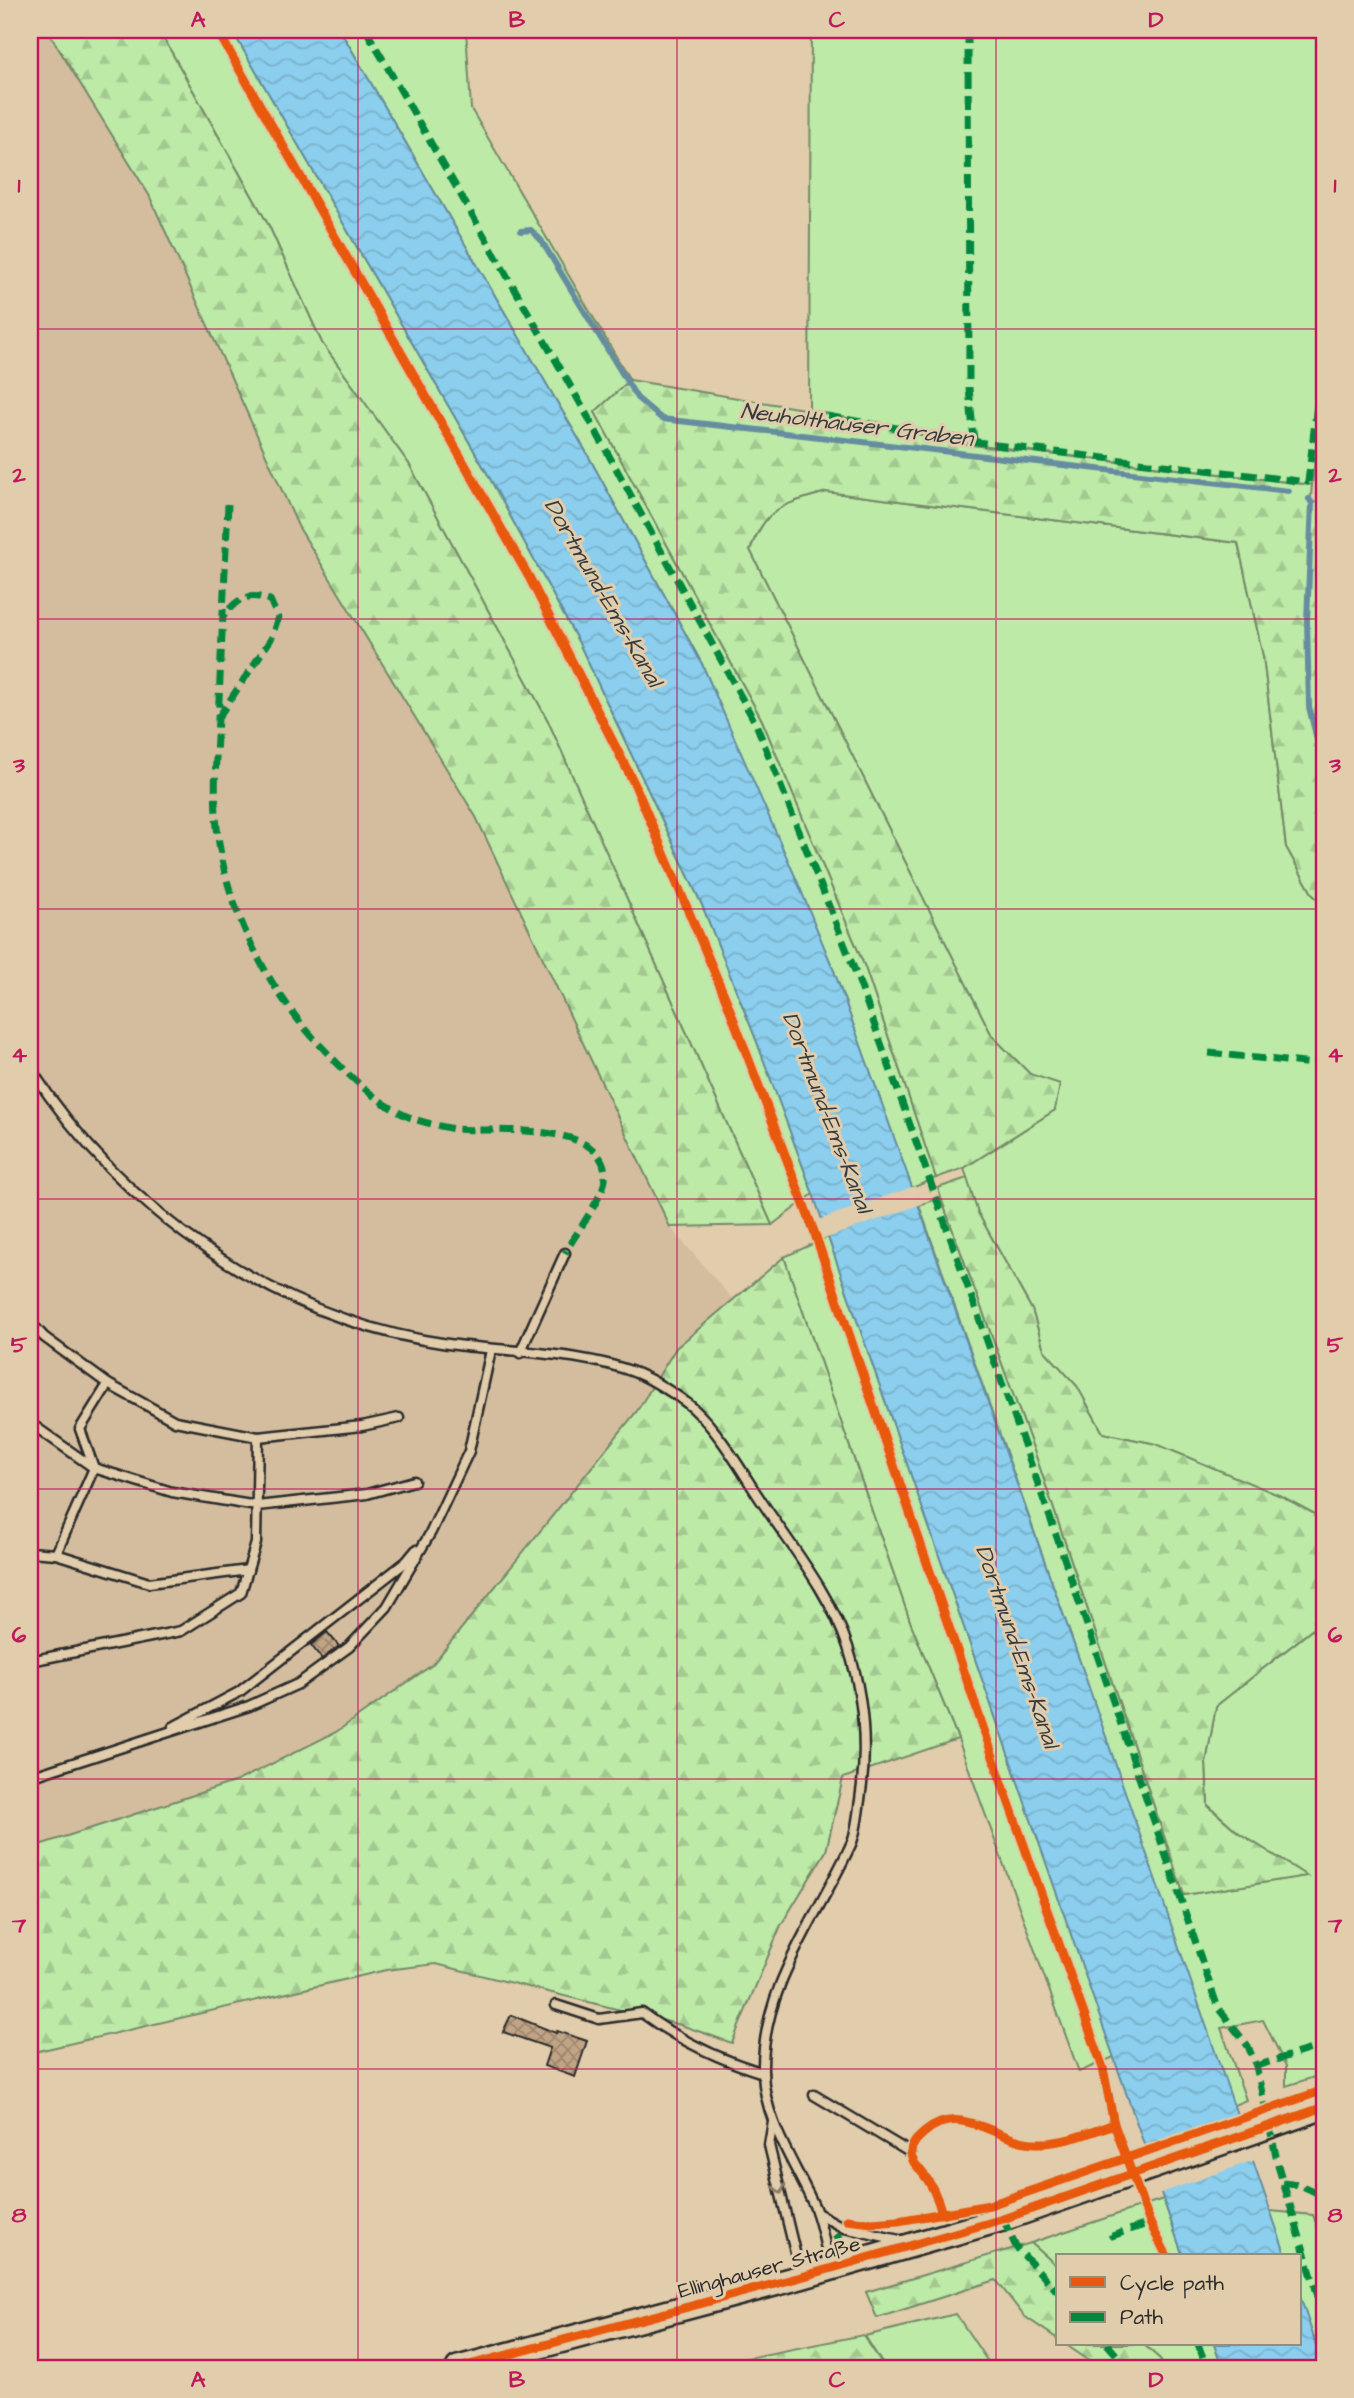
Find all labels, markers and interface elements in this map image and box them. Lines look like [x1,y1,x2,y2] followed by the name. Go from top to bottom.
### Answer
[191,4,206,36] text: A
[509,4,526,36] text: B
[829,4,846,36] text: C
[1149,4,1164,36] text: D
[18,169,21,201] text: 1
[1334,169,1337,201] text: 1
[739,395,977,455] water label: Neuholthauser Graben
[11,459,26,491] text: 2
[1327,459,1342,491] text: 2
[536,492,672,695] water label: Dortmund-Ems-Kanal
[12,749,25,781] text: 3
[1328,749,1341,781] text: 3
[774,1007,881,1220] water label: Dortmund-Ems-Kanal
[11,1039,27,1071] text: 4
[1327,1039,1343,1071] text: 4
[11,1329,28,1361] text: 5
[1327,1329,1344,1361] text: 5
[967,1541,1068,1755] water label: Dortmund-Ems-Kanal
[12,1619,27,1651] text: 6
[1328,1619,1343,1651] text: 6
[11,1909,27,1941] text: 7
[1327,1909,1343,1941] text: 7
[771,2183,786,2195] one-way arrow
[12,2199,27,2231] text: 8
[1328,2199,1343,2231] text: 8
[675,2229,864,2308] street label: Ellinghauser Straße
[1056,2254,1302,2346] legend
[1120,2269,1225,2300] text: Cycle path
[1120,2303,1164,2332] text: Path
[191,2364,206,2396] text: A
[509,2364,526,2396] text: B
[829,2364,846,2396] text: C
[1149,2364,1164,2396] text: D

